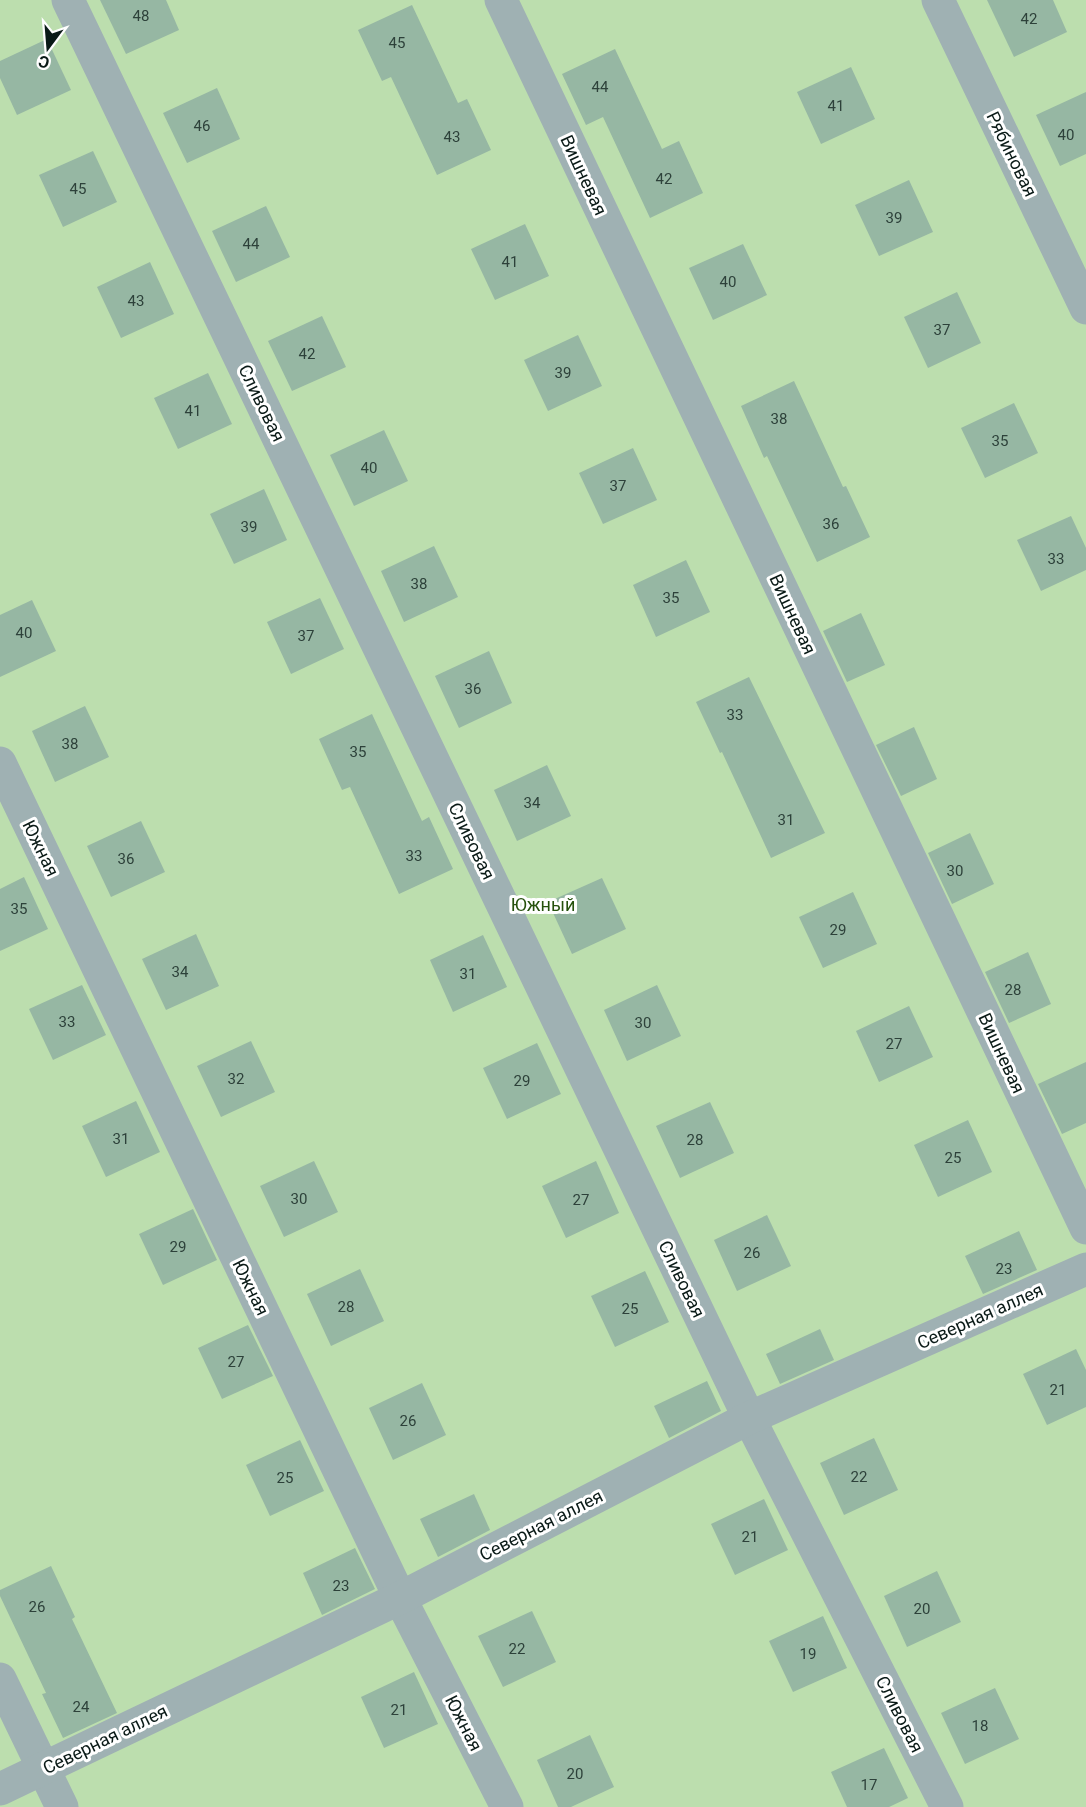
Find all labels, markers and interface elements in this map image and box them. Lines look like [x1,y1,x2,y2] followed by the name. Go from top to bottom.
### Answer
[133,7,149,25] house number: 48
[1021,10,1037,28] house number: 42
[18,18,78,78] north arrow
[389,34,405,52] house number: 45
[36,51,52,73] text: С
[592,78,609,96] house number: 44
[828,97,844,115] house number: 41
[982,108,1042,200] street label: Рябиновая
[194,117,210,135] house number: 46
[1058,126,1074,144] house number: 40
[444,128,460,146] house number: 43
[556,132,612,218] street label: Вишневая
[656,170,672,188] house number: 42
[70,180,86,198] house number: 45
[886,209,902,227] house number: 39
[243,235,260,253] house number: 44
[502,253,518,271] house number: 41
[720,273,736,291] house number: 40
[128,292,144,310] house number: 43
[934,321,950,339] house number: 37
[299,345,315,363] house number: 42
[234,361,290,445] street label: Сливовая
[555,364,571,382] house number: 39
[185,402,201,420] house number: 41
[771,410,787,428] house number: 38
[992,432,1008,450] house number: 35
[361,459,377,477] house number: 40
[610,477,626,495] house number: 37
[823,515,839,533] house number: 36
[241,518,257,536] house number: 39
[1048,550,1064,568] house number: 33
[765,571,821,657] street label: Вишневая
[411,575,427,593] house number: 38
[663,589,679,607] house number: 35
[16,624,32,642] house number: 40
[298,627,314,645] house number: 37
[465,680,481,698] house number: 36
[727,706,743,724] house number: 33
[62,735,78,753] house number: 38
[350,743,366,761] house number: 35
[524,794,541,812] house number: 34
[444,799,500,883] street label: Сливовая
[778,811,794,829] house number: 31
[18,816,64,880] street label: Южная
[406,847,422,865] house number: 33
[118,850,134,868] house number: 36
[947,862,963,880] house number: 30
[511,894,575,915] park label: Южный
[11,900,27,918] house number: 35
[830,921,846,939] house number: 29
[172,963,189,981] house number: 34
[460,965,476,983] house number: 31
[1005,981,1021,999] house number: 28
[974,1010,1030,1096] street label: Вишневая
[59,1013,75,1031] house number: 33
[635,1014,651,1032] house number: 30
[886,1035,902,1053] house number: 27
[228,1070,244,1088] house number: 32
[514,1072,530,1090] house number: 29
[113,1130,129,1148] house number: 31
[687,1131,703,1149] house number: 28
[945,1149,961,1167] house number: 25
[291,1190,307,1208] house number: 30
[573,1191,589,1209] house number: 27
[654,1237,710,1321] street label: Сливовая
[170,1238,186,1256] house number: 29
[744,1244,760,1262] house number: 26
[228,1255,274,1319] street label: Южная
[996,1260,1012,1278] house number: 23
[914,1279,1046,1353] street label: Северная аллея
[338,1298,354,1316] house number: 28
[622,1300,638,1318] house number: 25
[228,1353,244,1371] house number: 27
[1050,1381,1066,1399] house number: 21
[400,1412,416,1430] house number: 26
[851,1468,867,1486] house number: 22
[277,1469,293,1487] house number: 25
[476,1485,606,1565] street label: Северная аллея
[742,1528,758,1546] house number: 21
[333,1577,349,1595] house number: 23
[29,1598,45,1616] house number: 26
[914,1600,930,1618] house number: 20
[509,1640,525,1658] house number: 22
[800,1645,816,1663] house number: 19
[872,1672,928,1756] street label: Сливовая
[441,1692,487,1754] street label: Южная
[73,1698,90,1716] house number: 24
[39,1700,171,1778] street label: Северная аллея
[391,1701,407,1719] house number: 21
[972,1717,988,1735] house number: 18
[567,1765,583,1783] house number: 20
[861,1776,877,1794] house number: 17

